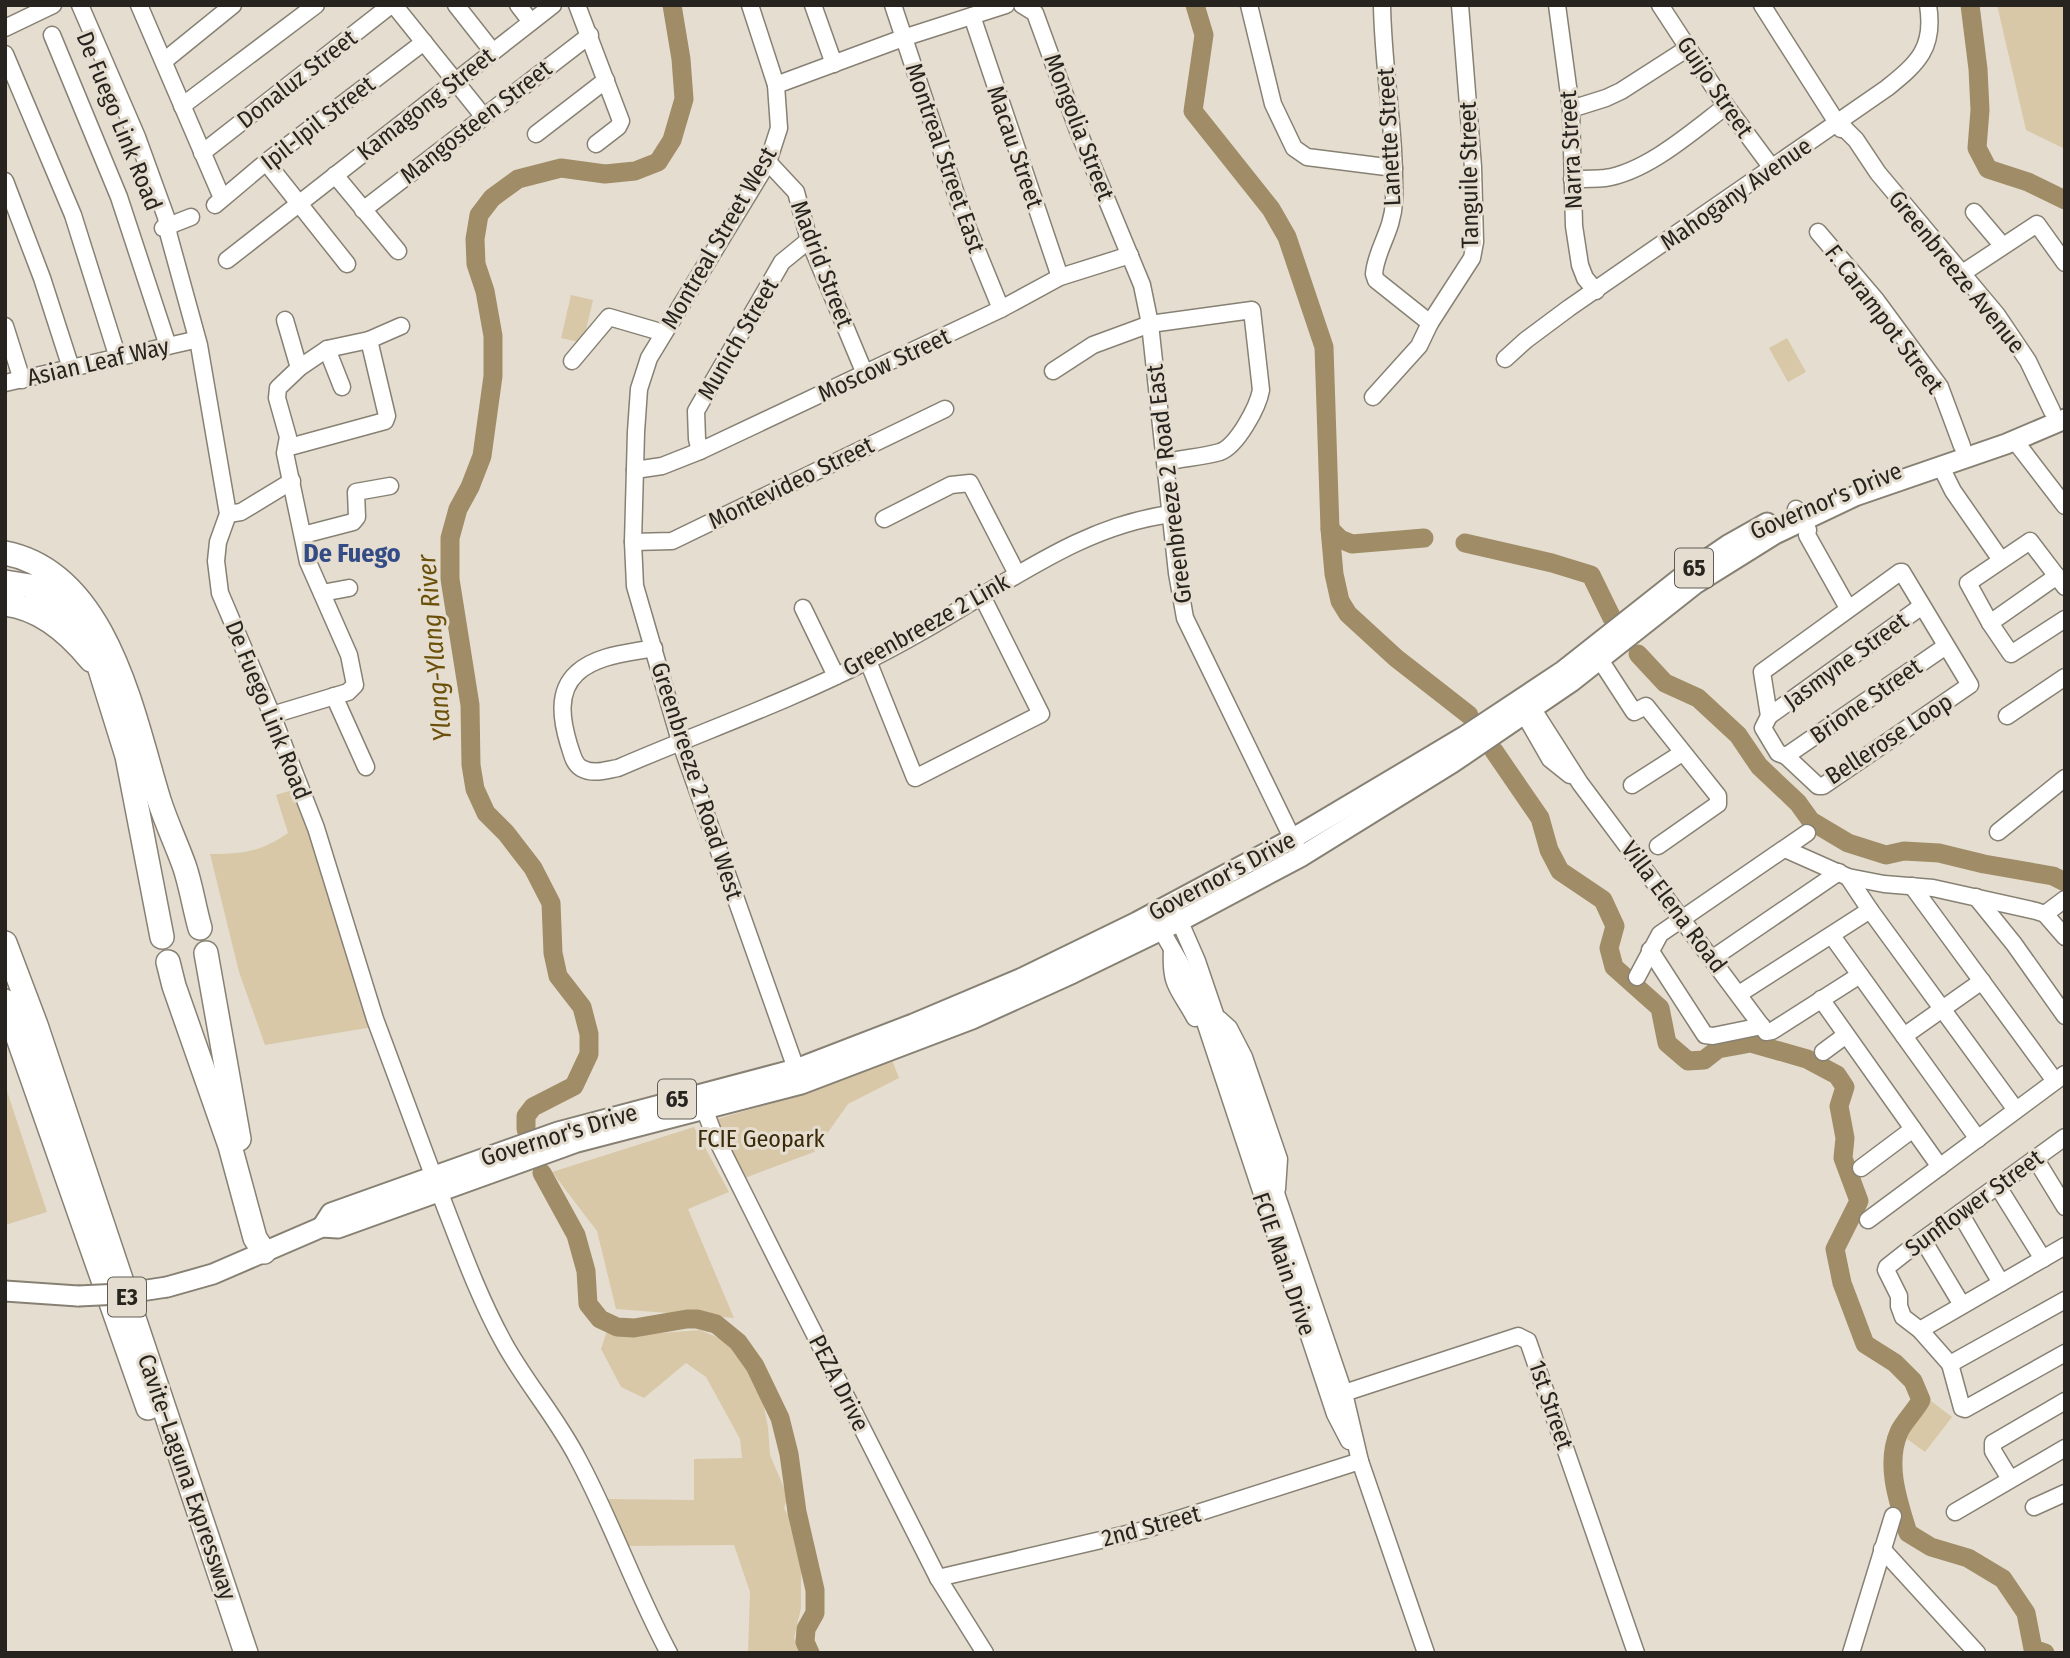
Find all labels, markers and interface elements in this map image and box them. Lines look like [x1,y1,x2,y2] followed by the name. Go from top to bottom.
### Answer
[232,24,362,134] street label: Donaluz Street
[70,27,168,215] street label: De Fuego Link Road
[1671,31,1759,143] street label: Guijo Street
[352,42,500,166] street label: Kamagong Street
[1038,50,1120,204] street label: Mongolia Street
[395,54,557,190] street label: Mangosteen Street
[899,60,991,256] street label: Montreal Street East
[1371,67,1407,207] street label: Lanette Street
[256,70,380,176] street label: Ipil-Ipil Street
[981,82,1049,212] street label: Macau Street
[1554,90,1588,210] street label: Narra Street
[1454,101,1484,249] street label: Tanguile Street
[1655,132,1817,256] street label: Mahogany Avenue
[656,142,783,334] street label: Montreal Street West
[1883,185,2031,359] street label: Greenbreeze Avenue
[785,197,859,332] street label: Madrid Street
[1819,239,1949,399] street label: F. Carampot Street
[692,273,784,405] street label: Munich Street
[813,322,955,408] street label: Moscow Street
[24,332,172,392] street label: Asian Leaf Way
[1140,363,1198,605] street label: Greenbreeze 2 Road East
[704,431,878,535] street label: Montevideo Street
[1746,456,1906,546] street label: Governor's Drive
[303,538,401,569] district label: De Fuego
[1675,548,1713,588] road number: 65
[411,552,458,743] water label: Ylang-Ylang River
[838,567,1015,682] street label: Greenbreeze 2 Link
[1778,607,1914,715] street label: Jasmyne Street
[219,616,317,804] street label: De Fuego Link Road
[1805,652,1927,750] street label: Brione Street
[645,659,749,903] street label: Greenbreeze 2 Road West
[1820,688,1958,790] street label: Bellerose Loop
[1144,826,1300,926] street label: Governor's Drive
[1616,836,1732,978] street label: Villa Elena Road
[658,1080,696,1118] road number: 65
[477,1098,641,1172] street label: Governor's Drive
[697,1125,826,1153] park label: FCIE Geopark
[1900,1144,2048,1262] street label: Sunflower Street
[1246,1189,1322,1339] street label: FCIE Main Drive
[108,1278,146,1316] road number: E3
[803,1330,875,1436] street label: PEZA Drive
[132,1350,242,1604] street label: Cavite–Laguna Expressway
[1523,1357,1579,1453] street label: 1st Street
[1099,1499,1203,1553] street label: 2nd Street

